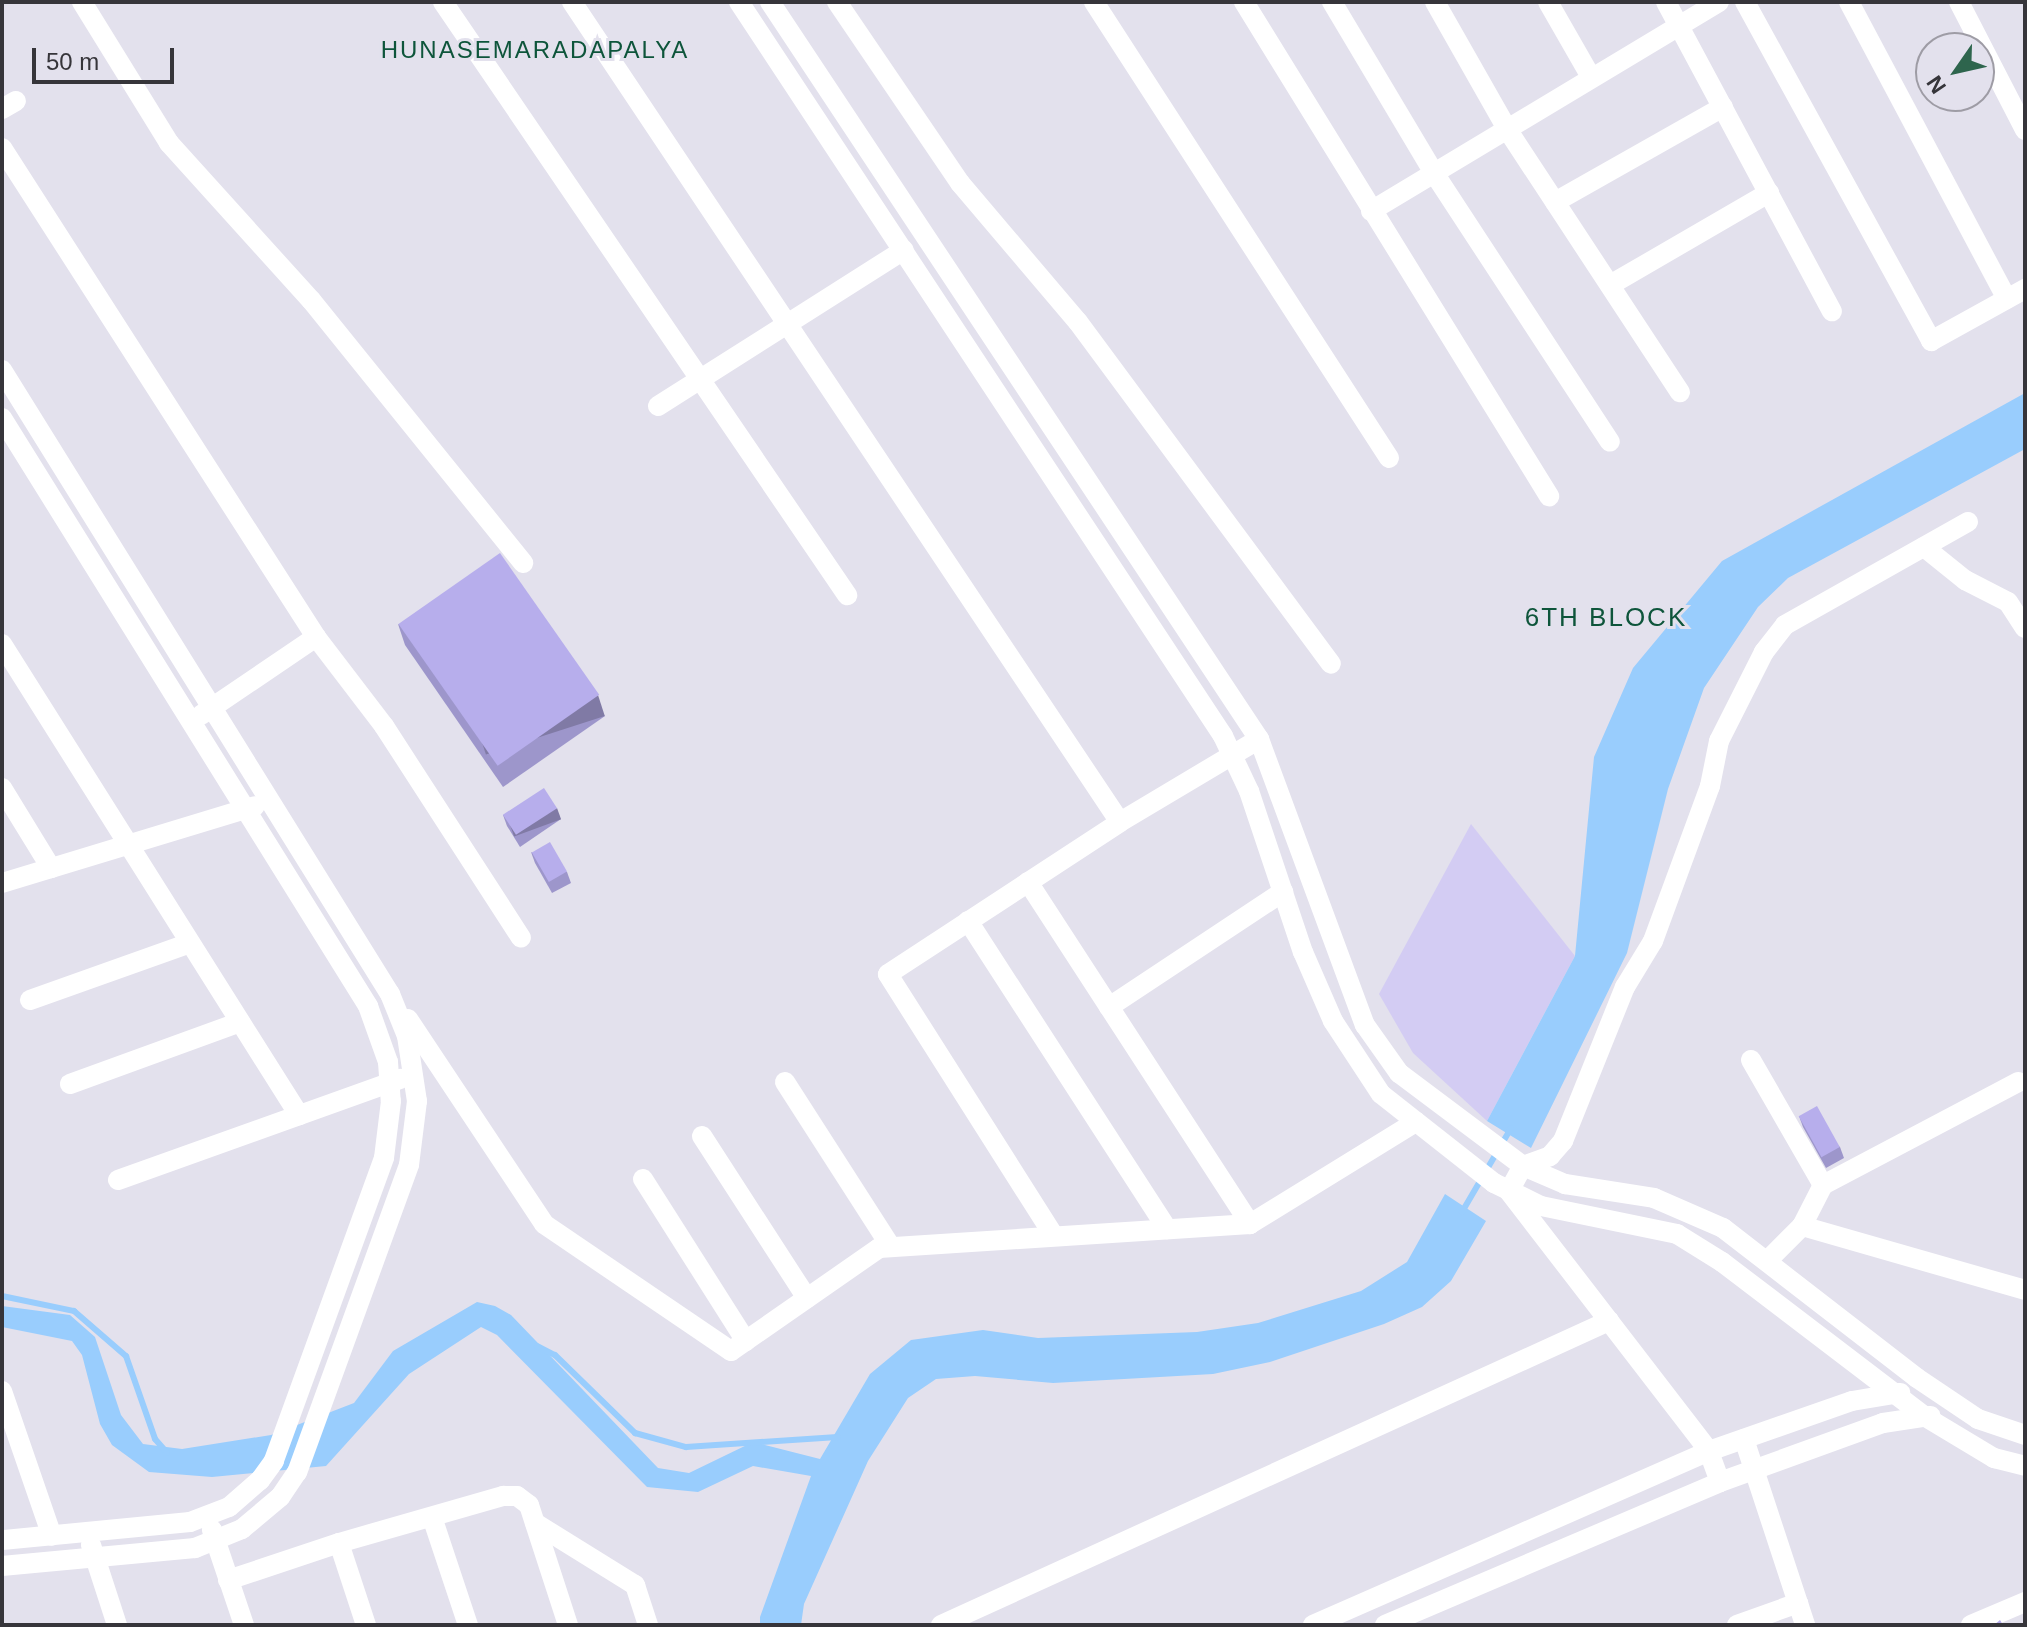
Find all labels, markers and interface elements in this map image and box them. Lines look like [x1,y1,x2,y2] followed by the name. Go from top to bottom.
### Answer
[36,32,178,82] scale bar
[1915,32,1995,112] north arrow
[381,36,689,64] district label: HUNASEMARADAPALYA
[46,48,99,75] text: 50 m
[1922,71,1951,98] text: N
[1525,602,1687,634] district label: 6TH BLOCK

